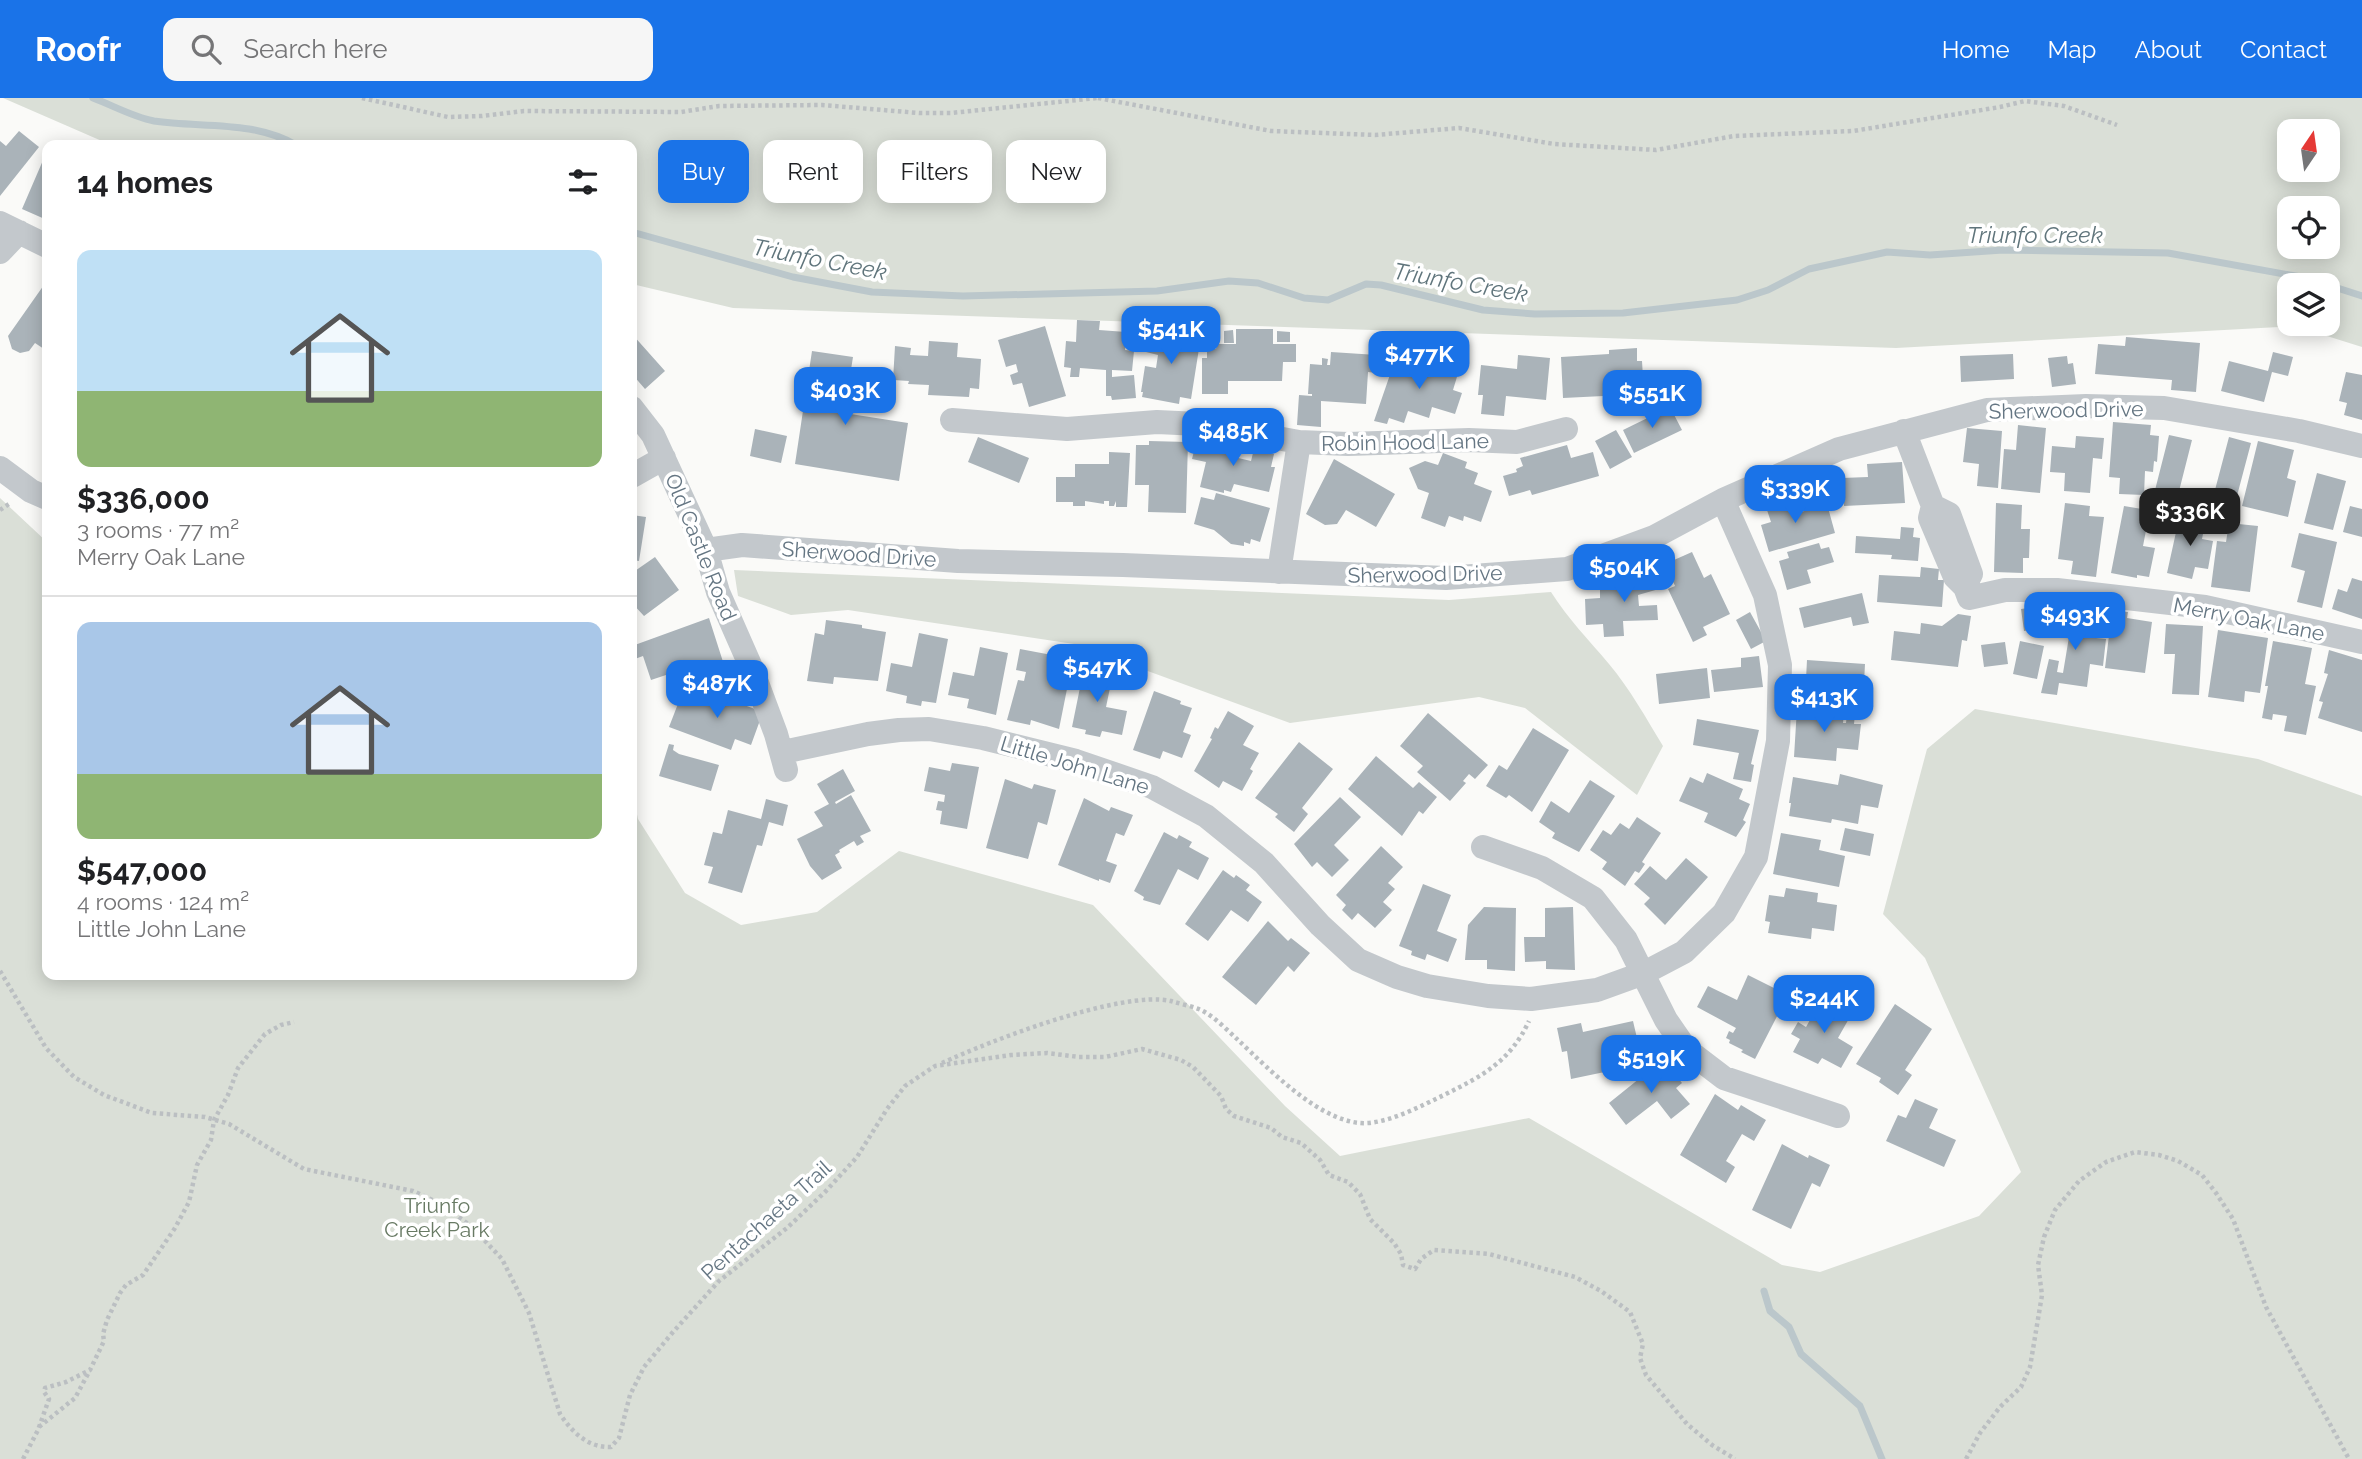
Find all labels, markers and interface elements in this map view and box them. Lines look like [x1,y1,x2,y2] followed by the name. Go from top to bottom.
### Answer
[163,18,653,81] search box
[35,30,121,69] text: Roofr
[187,30,225,68] icon: search
[243,34,388,64] text: Search here
[1942,35,2010,64] text: Home
[2048,35,2096,64] text: Map
[2134,35,2202,64] text: About
[2240,35,2327,64] text: Contact
[2277,119,2340,182] north arrow
[2277,119,2340,336] map controls
[658,140,749,203] chip: Buy
[763,140,863,203] chip: Rent
[877,140,992,203] chip: Filters
[1006,140,1106,203] chip: New
[564,163,602,201] icon: filters
[77,165,213,200] text: 14 homes
[2277,196,2340,259] button: locate
[1967,221,2103,248] water label: Triunfo Creek
[751,233,889,285] water label: Triunfo Creek
[1392,257,1530,307] water label: Triunfo Creek
[2277,273,2340,336] button: layers
[277,295,403,421] icon: home
[1122,306,1220,366] pin: $541K
[1137,315,1205,342] text: $541K
[1370,331,1468,391] pin: $477K
[1384,340,1454,367] text: $477K
[796,368,894,427] pin: $403K
[1603,370,1701,430] pin: $551K
[810,376,880,403] text: $403K
[1619,379,1685,406] text: $551K
[1988,396,2144,424] street label: Sherwood Drive
[1184,408,1282,468] pin: $485K
[1198,417,1268,444] text: $485K
[1321,428,1489,456] street label: Robin Hood Lane
[1746,466,1844,525] pin: $339K
[660,470,742,624] street label: Old Castle Road
[1760,474,1830,501] text: $339K
[77,481,210,516] text: $336,000
[2141,489,2239,548] pin: $336K
[2155,497,2225,524] text: $336K
[77,516,239,543] text: 3 rooms · 77 m²
[781,536,937,572] street label: Sherwood Drive
[77,543,245,570] text: Merry Oak Lane
[1575,545,1673,604] pin: $504K
[1589,553,1659,580] text: $504K
[1347,560,1503,588] street label: Sherwood Drive
[2026,592,2124,652] pin: $493K
[2171,592,2327,646] street label: Merry Oak Lane
[2040,601,2110,628] text: $493K
[1048,644,1146,704] pin: $547K
[1063,653,1131,680] text: $547K
[668,660,766,720] pin: $487K
[277,667,403,793] icon: home
[682,669,752,696] text: $487K
[1775,674,1873,734] pin: $413K
[1790,683,1858,710] text: $413K
[998,730,1152,800] street label: Little John Lane
[77,853,207,888] text: $547,000
[77,888,249,915] text: 4 rooms · 124 m²
[77,915,246,942] text: Little John Lane
[1775,976,1873,1035] pin: $244K
[1789,984,1859,1011] text: $244K
[1602,1035,1700,1095] pin: $519K
[1617,1044,1685,1071] text: $519K
[696,1155,836,1285] street label: Pentachaeta Trail
[384,1193,490,1242] park label: Triunfo Creek Park

